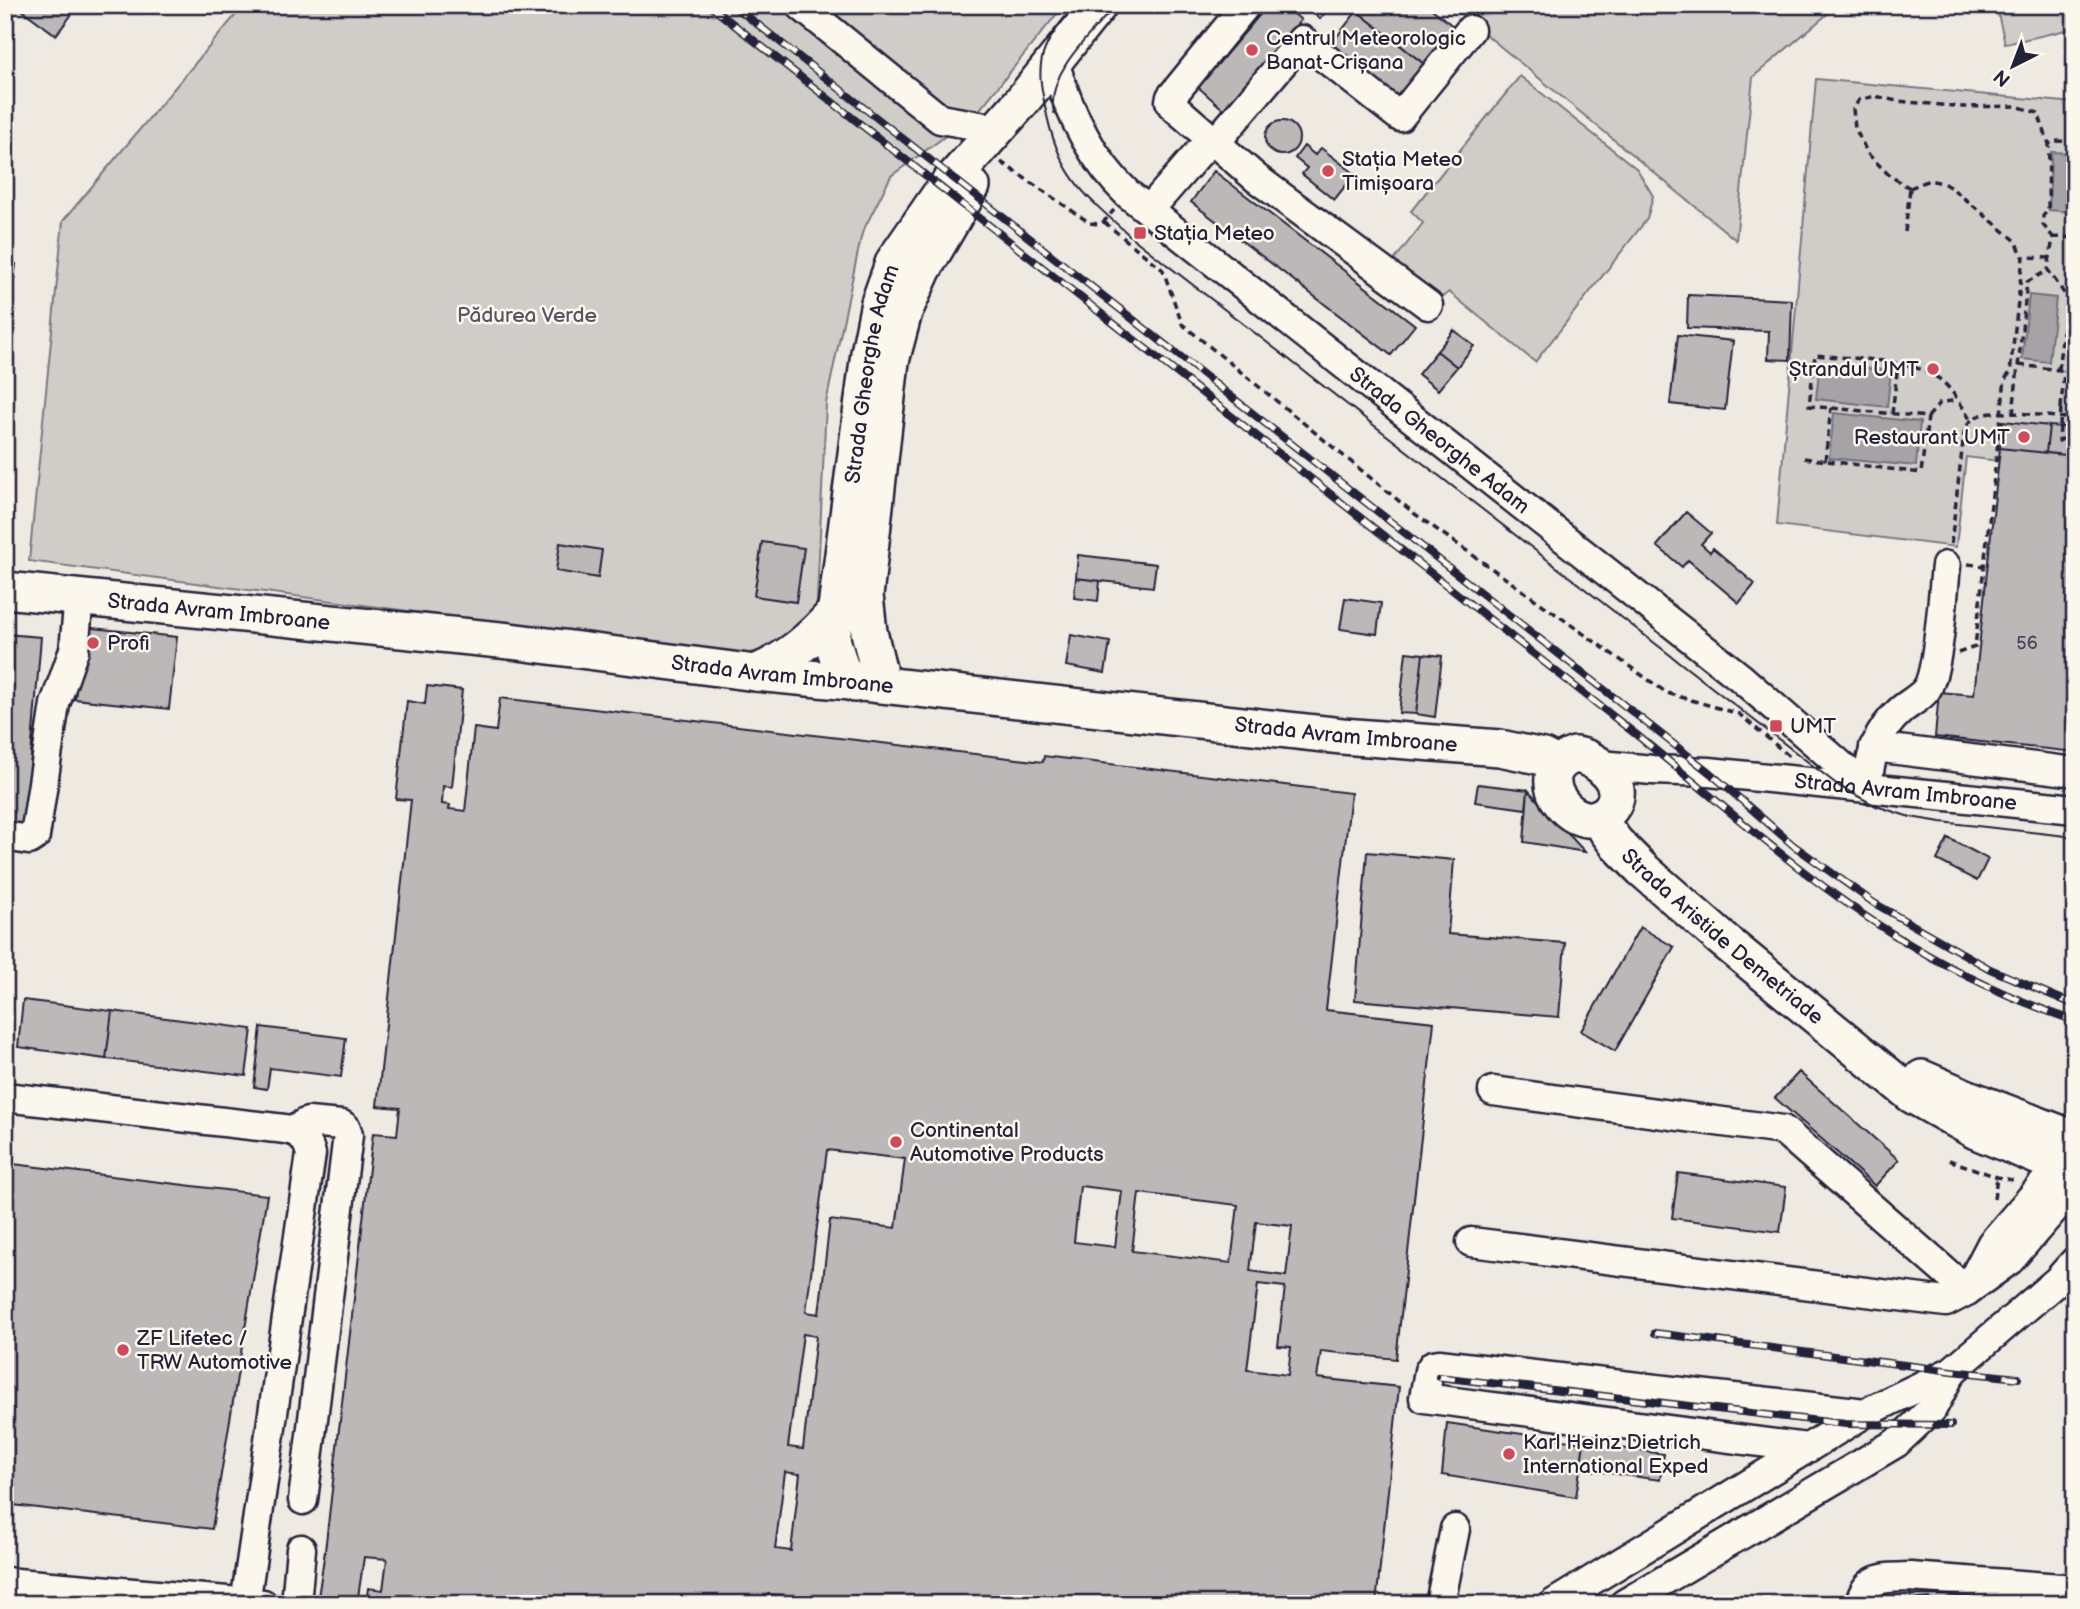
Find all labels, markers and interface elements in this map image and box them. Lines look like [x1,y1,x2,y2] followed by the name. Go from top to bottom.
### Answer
[1266,26,1466,75] place label: Centrul Meteorologic Banat-Crișana
[1979,32,2048,102] north arrow
[1244,42,1260,58] marker: Centrul Meteorologic Banat-Crișana
[1990,64,2016,91] text: N
[1342,147,1463,196] place label: Stația Meteo Timișoara
[1320,163,1336,179] marker: Stația Meteo Timișoara
[1154,221,1275,246] place label: Stația Meteo
[1132,225,1148,241] marker: Stația Meteo
[840,261,905,485] street label: Strada Gheorghe Adam
[457,303,597,328] park label: Pădurea Verde
[1789,357,1919,382] place label: Ștrandul UMT
[1925,361,1941,377] marker: Ștrandul UMT
[1344,362,1534,519] street label: Strada Gheorghe Adam
[1854,425,2010,450] place label: Restaurant UMT
[2016,429,2032,445] marker: Restaurant UMT
[106,588,331,636] street label: Strada Avram Imbroane
[107,631,150,656] place label: Profi
[2016,633,2038,654] house number: 56
[85,635,101,651] marker: Profi
[670,650,895,699] street label: Strada Avram Imbroane
[1233,712,1458,758] street label: Strada Avram Imbroane
[1790,714,1836,739] place label: UMT
[1768,718,1784,734] marker: UMT
[1793,769,2018,816] street label: Strada Avram Imbroane
[1616,844,1828,1030] street label: Strada Aristide Demetriade
[910,1118,1104,1167] place label: Continental Automotive Products
[888,1134,904,1150] marker: Continental Automotive Products
[136,1326,292,1375] place label: ZF Lifetec / TRW Automotive
[115,1342,131,1358] marker: ZF Lifetec / TRW Automotive
[1523,1430,1709,1479] place label: Karl Heinz Dietrich International Exped
[1501,1446,1517,1462] marker: Karl Heinz Dietrich International Exped

